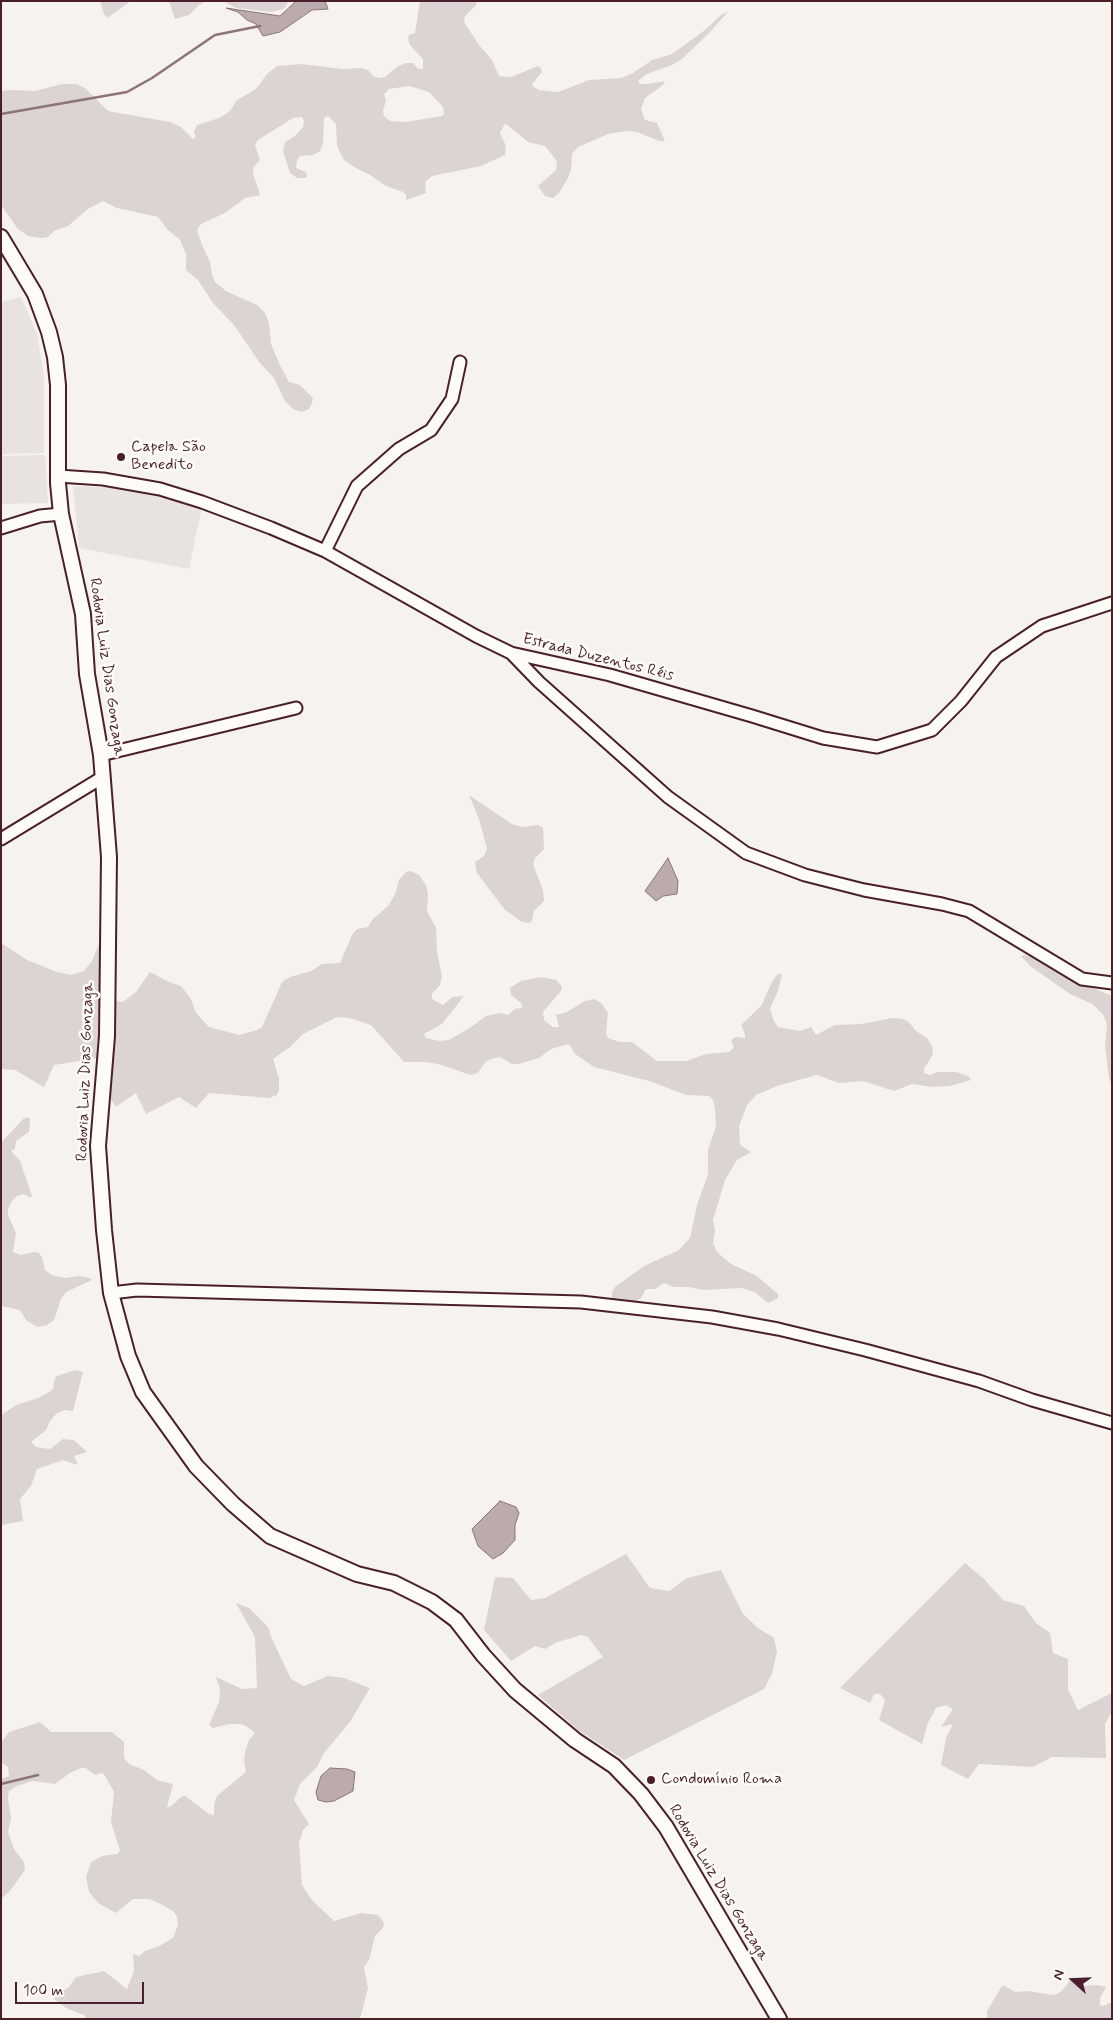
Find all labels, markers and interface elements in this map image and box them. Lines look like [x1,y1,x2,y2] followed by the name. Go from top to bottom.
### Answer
[131,438,206,476] place label: Capela São Benedito
[115,451,127,463] marker: Capela São Benedito
[84,577,128,757] street label: Rodovia Luiz Dias Gonzaga
[520,630,676,686] street label: Estrada Duzentos Réis
[73,982,99,1162] street label: Rodovia Luiz Dias Gonzaga
[661,1770,782,1790] place label: Condomínio Roma
[645,1774,657,1786] marker: Condomínio Roma
[664,1801,772,1965] street label: Rodovia Luiz Dias Gonzaga
[1048,1955,1098,2005] north arrow
[1049,1967,1069,1982] text: N
[18,1972,146,2004] scale bar
[23,1981,63,2001] text: 100 m

